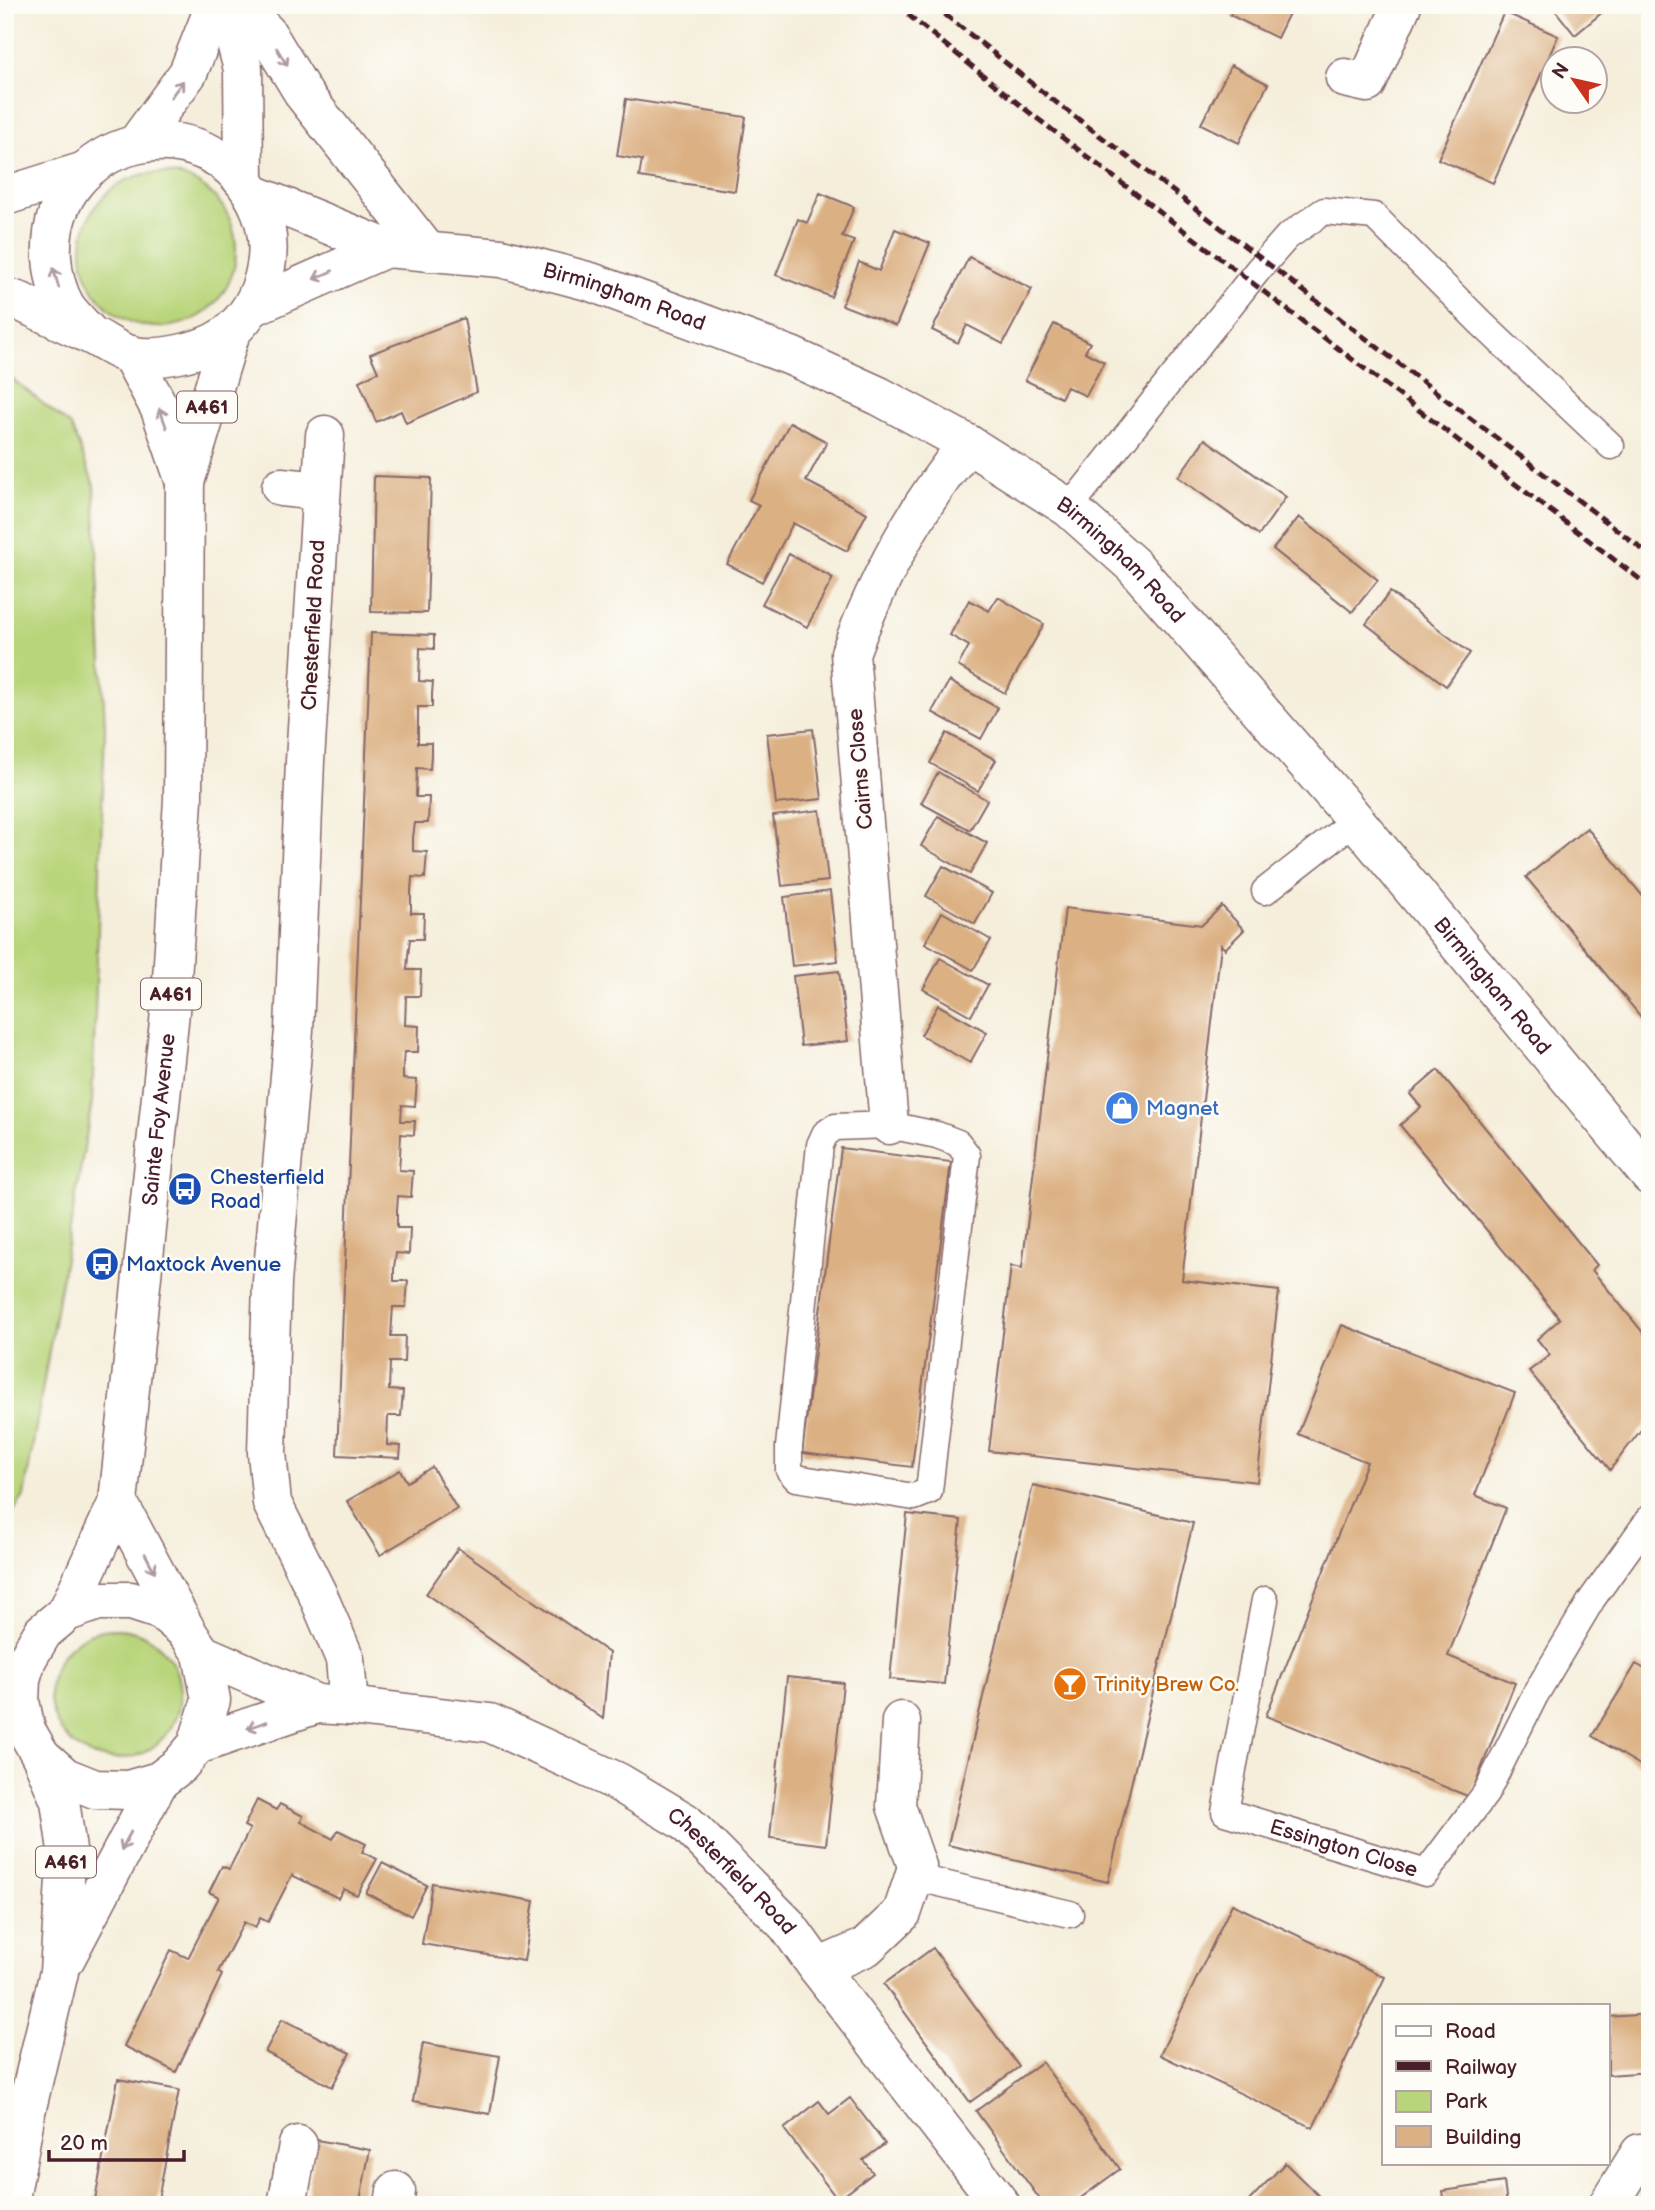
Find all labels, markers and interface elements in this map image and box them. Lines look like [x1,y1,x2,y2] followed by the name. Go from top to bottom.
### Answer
[1540,46,1610,116] north arrow
[275,47,289,67] one-way arrow
[1548,59,1575,84] text: N
[169,80,184,99] one-way arrow
[540,258,709,336] street label: Birmingham Road
[49,267,62,289] one-way arrow
[313,269,335,282] one-way arrow
[177,392,237,422] road number: A461
[156,407,168,429] one-way arrow
[1052,491,1190,628] street label: Birmingham Road
[297,539,330,711] street label: Chesterfield Road
[843,707,878,831] street label: Cairns Close
[1428,912,1556,1060] street label: Birmingham Road
[141,978,201,1010] road number: A461
[138,1032,181,1207] street label: Sainte Foy Avenue
[1103,1089,1141,1127] shop icon: Magnet
[1146,1096,1219,1121] place label: Magnet
[210,1165,324,1214] place label: Chesterfield Road
[166,1170,204,1208] bus stop icon: Chesterfield Road
[83,1245,121,1283] bus stop icon: Maxtock Avenue
[126,1252,281,1277] place label: Maxtock Avenue
[144,1552,157,1573] one-way arrow
[1051,1665,1089,1703] bar icon: Trinity Brew Co.
[1094,1672,1239,1697] place label: Trinity Brew Co.
[246,1719,268,1732] one-way arrow
[663,1802,801,1939] street label: Chesterfield Road
[1267,1814,1421,1883] street label: Essington Close
[119,1830,133,1850] one-way arrow
[36,1846,96,1878] road number: A461
[1382,2004,1610,2164] legend
[1445,2019,1496,2044] text: Road
[1445,2055,1517,2080] text: Railway
[1445,2089,1488,2114] text: Park
[49,2119,184,2163] scale bar
[1445,2125,1521,2150] text: Building
[60,2131,108,2156] text: 20 m

